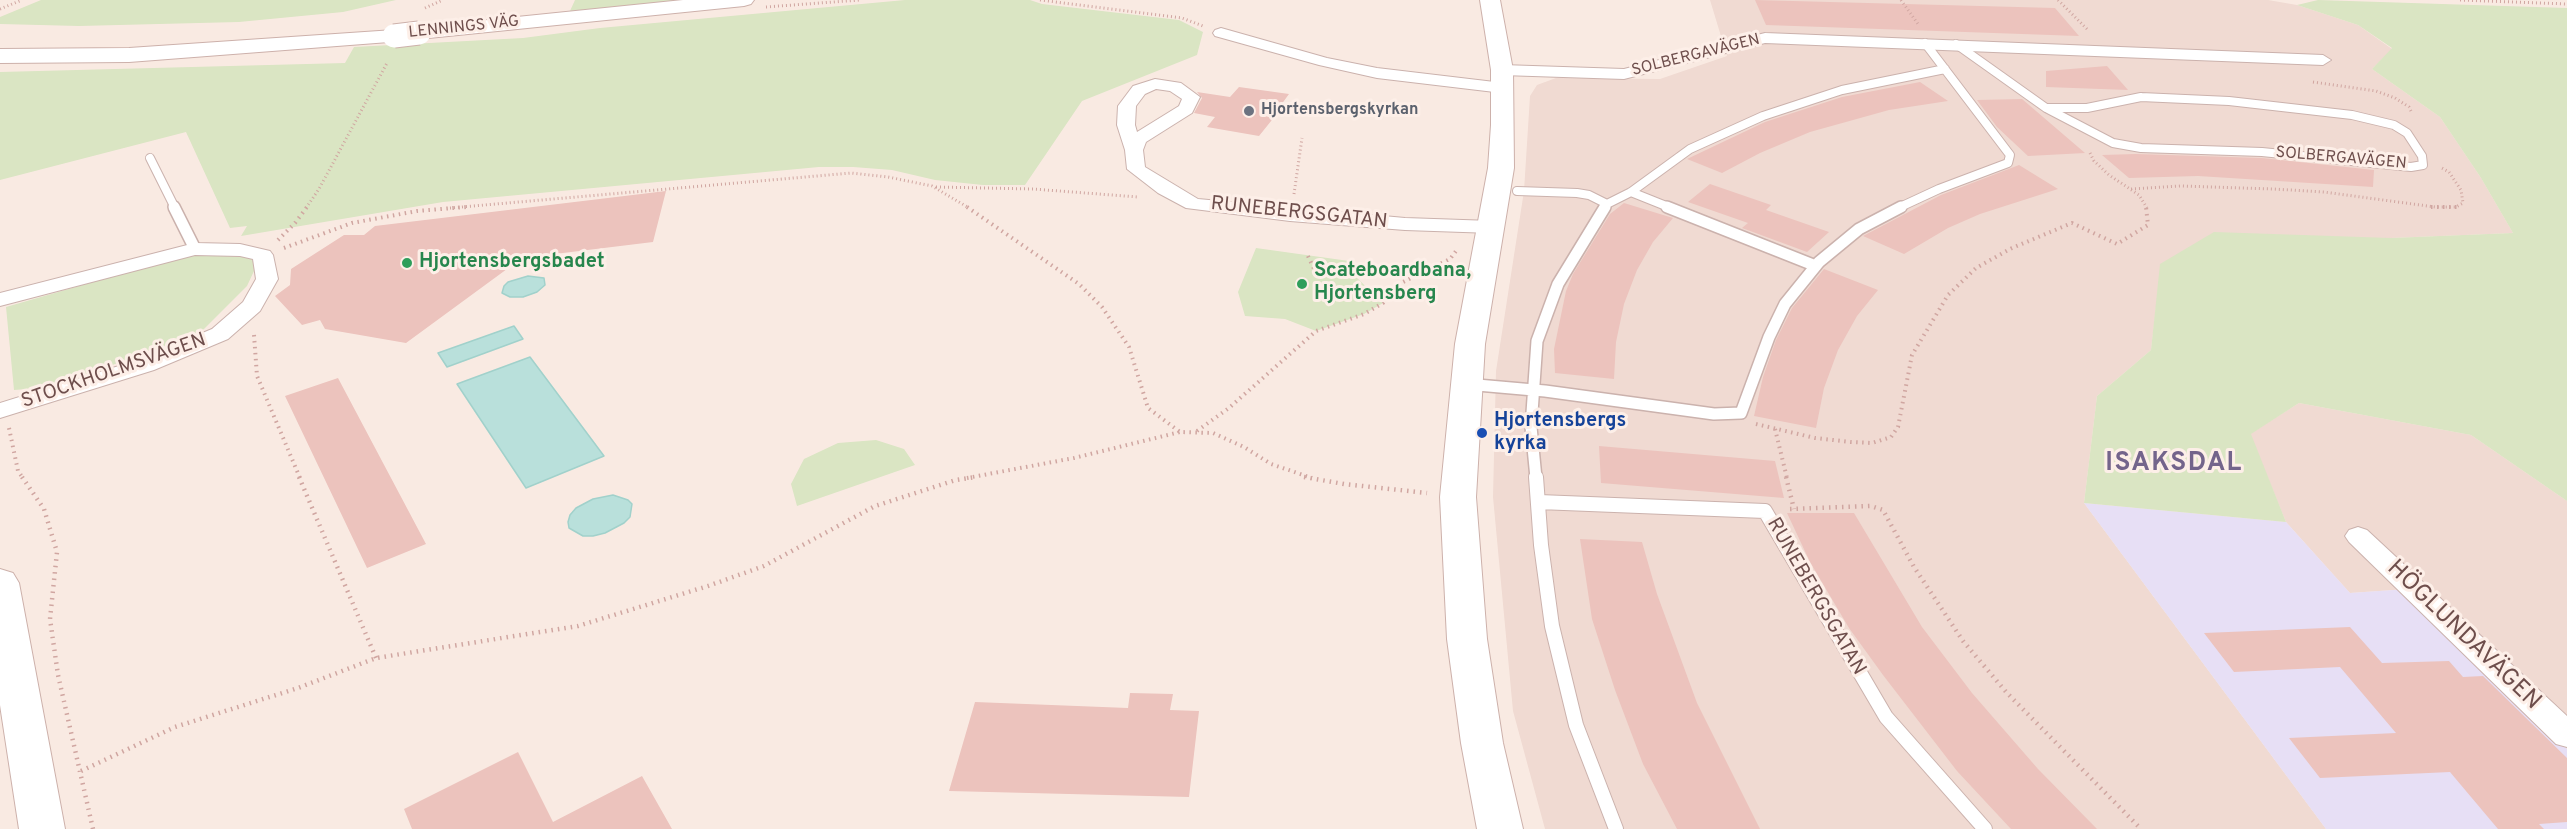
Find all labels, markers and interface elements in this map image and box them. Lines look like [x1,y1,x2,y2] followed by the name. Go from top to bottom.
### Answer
[408,13,520,43] street label: LENNINGS VÄG
[1630,31,1762,81] street label: SOLBERGAVÄGEN
[1261,101,1419,121] place label: Hjortensbergskyrkan
[1242,104,1256,118] marker: Hjortensbergskyrkan
[2275,144,2407,174] street label: SOLBERGAVÄGEN
[1209,193,1389,235] street label: RUNEBERGSGATAN
[419,251,605,275] place label: Hjortensbergsbadet
[400,256,414,270] marker: Hjortensbergsbadet
[1314,260,1471,307] place label: Scateboardbana, Hjortensberg
[1295,277,1309,291] marker: Scateboardbana, Hjortensberg
[19,329,209,415] street label: STOCKHOLMSVÄGEN
[1494,410,1626,457] place label: Hjortensbergs kyrka
[1475,426,1489,440] marker: Hjortensbergs kyrka
[2105,449,2243,481] district label: ISAKSDAL
[1760,514,1870,680] street label: RUNEBERGSGATAN
[2380,555,2546,717] street label: HÖGLUNDAVÄGEN

